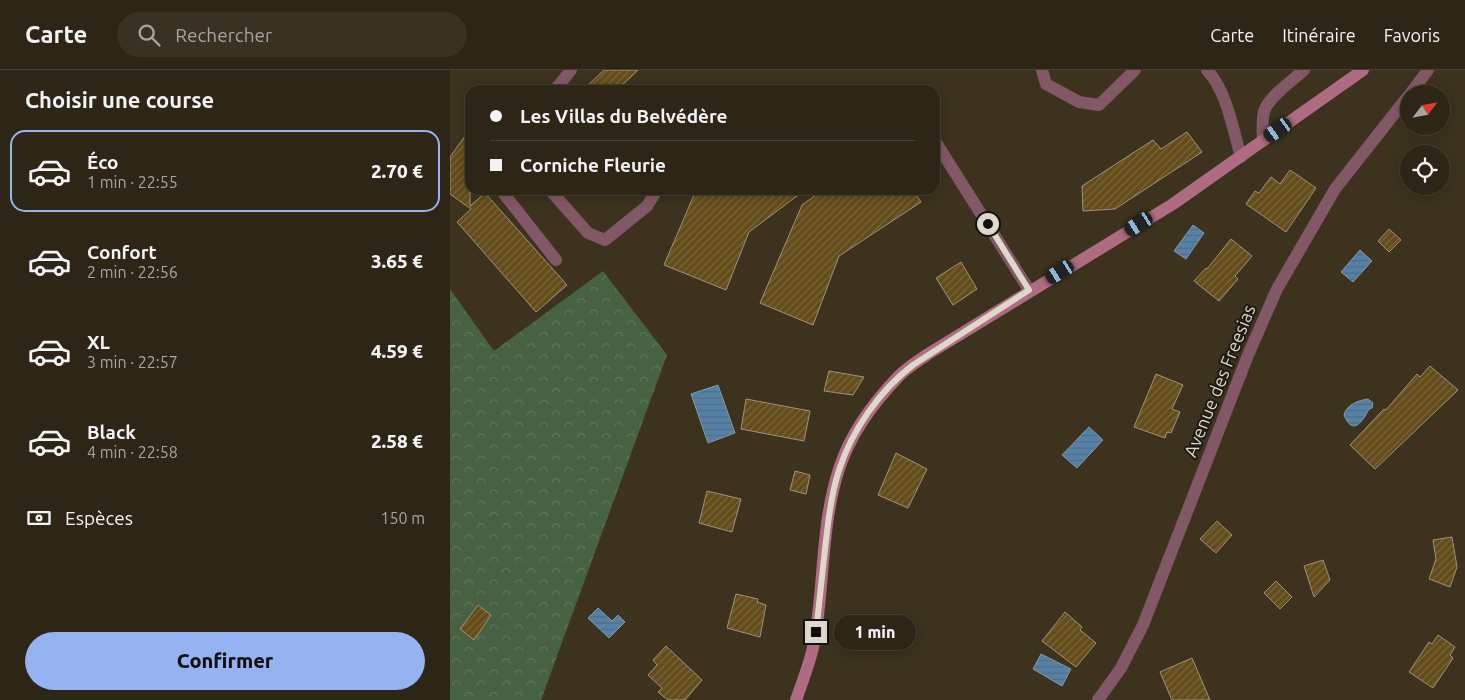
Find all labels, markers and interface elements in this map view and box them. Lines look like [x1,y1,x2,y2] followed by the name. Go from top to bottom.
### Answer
[117,12,467,57] search box
[25,21,87,48] text: Carte
[135,21,163,49] icon: search
[175,24,272,46] text: Rechercher
[1210,25,1254,45] text: Carte
[1282,25,1356,45] text: Itinéraire
[1384,25,1440,45] text: Favoris
[1400,85,1450,135] north arrow
[1400,85,1450,195] map controls
[25,87,214,112] text: Choisir une course
[520,105,728,127] text: Les Villas du Belvédère
[1261,115,1294,145] car
[1400,145,1450,195] button: locate
[27,149,72,194] icon: car
[87,151,119,173] text: Éco
[520,154,666,176] text: Corniche Fleurie
[371,160,423,182] text: 2.70 €
[87,173,178,191] text: 1 min · 22:55
[1122,210,1155,238] car
[977,213,999,235] route start
[27,239,72,284] icon: car
[87,241,157,263] text: Confort
[371,250,423,272] text: 3.65 €
[1043,258,1076,286] car
[87,263,178,281] text: 2 min · 22:56
[1179,301,1259,460] street label: Avenue des Freesias
[27,329,72,374] icon: car
[87,331,110,353] text: XL
[371,340,423,362] text: 4.59 €
[87,353,178,371] text: 3 min · 22:57
[27,419,72,464] icon: car
[87,421,136,443] text: Black
[371,430,423,452] text: 2.58 €
[87,443,178,461] text: 4 min · 22:58
[25,504,53,532] icon: cash
[65,507,133,529] text: Espèces
[380,509,425,527] text: 150 m
[834,614,916,650] callout: 1 min
[805,621,827,643] route end
[855,623,895,641] text: 1 min
[25,632,425,690] button: Confirmer

